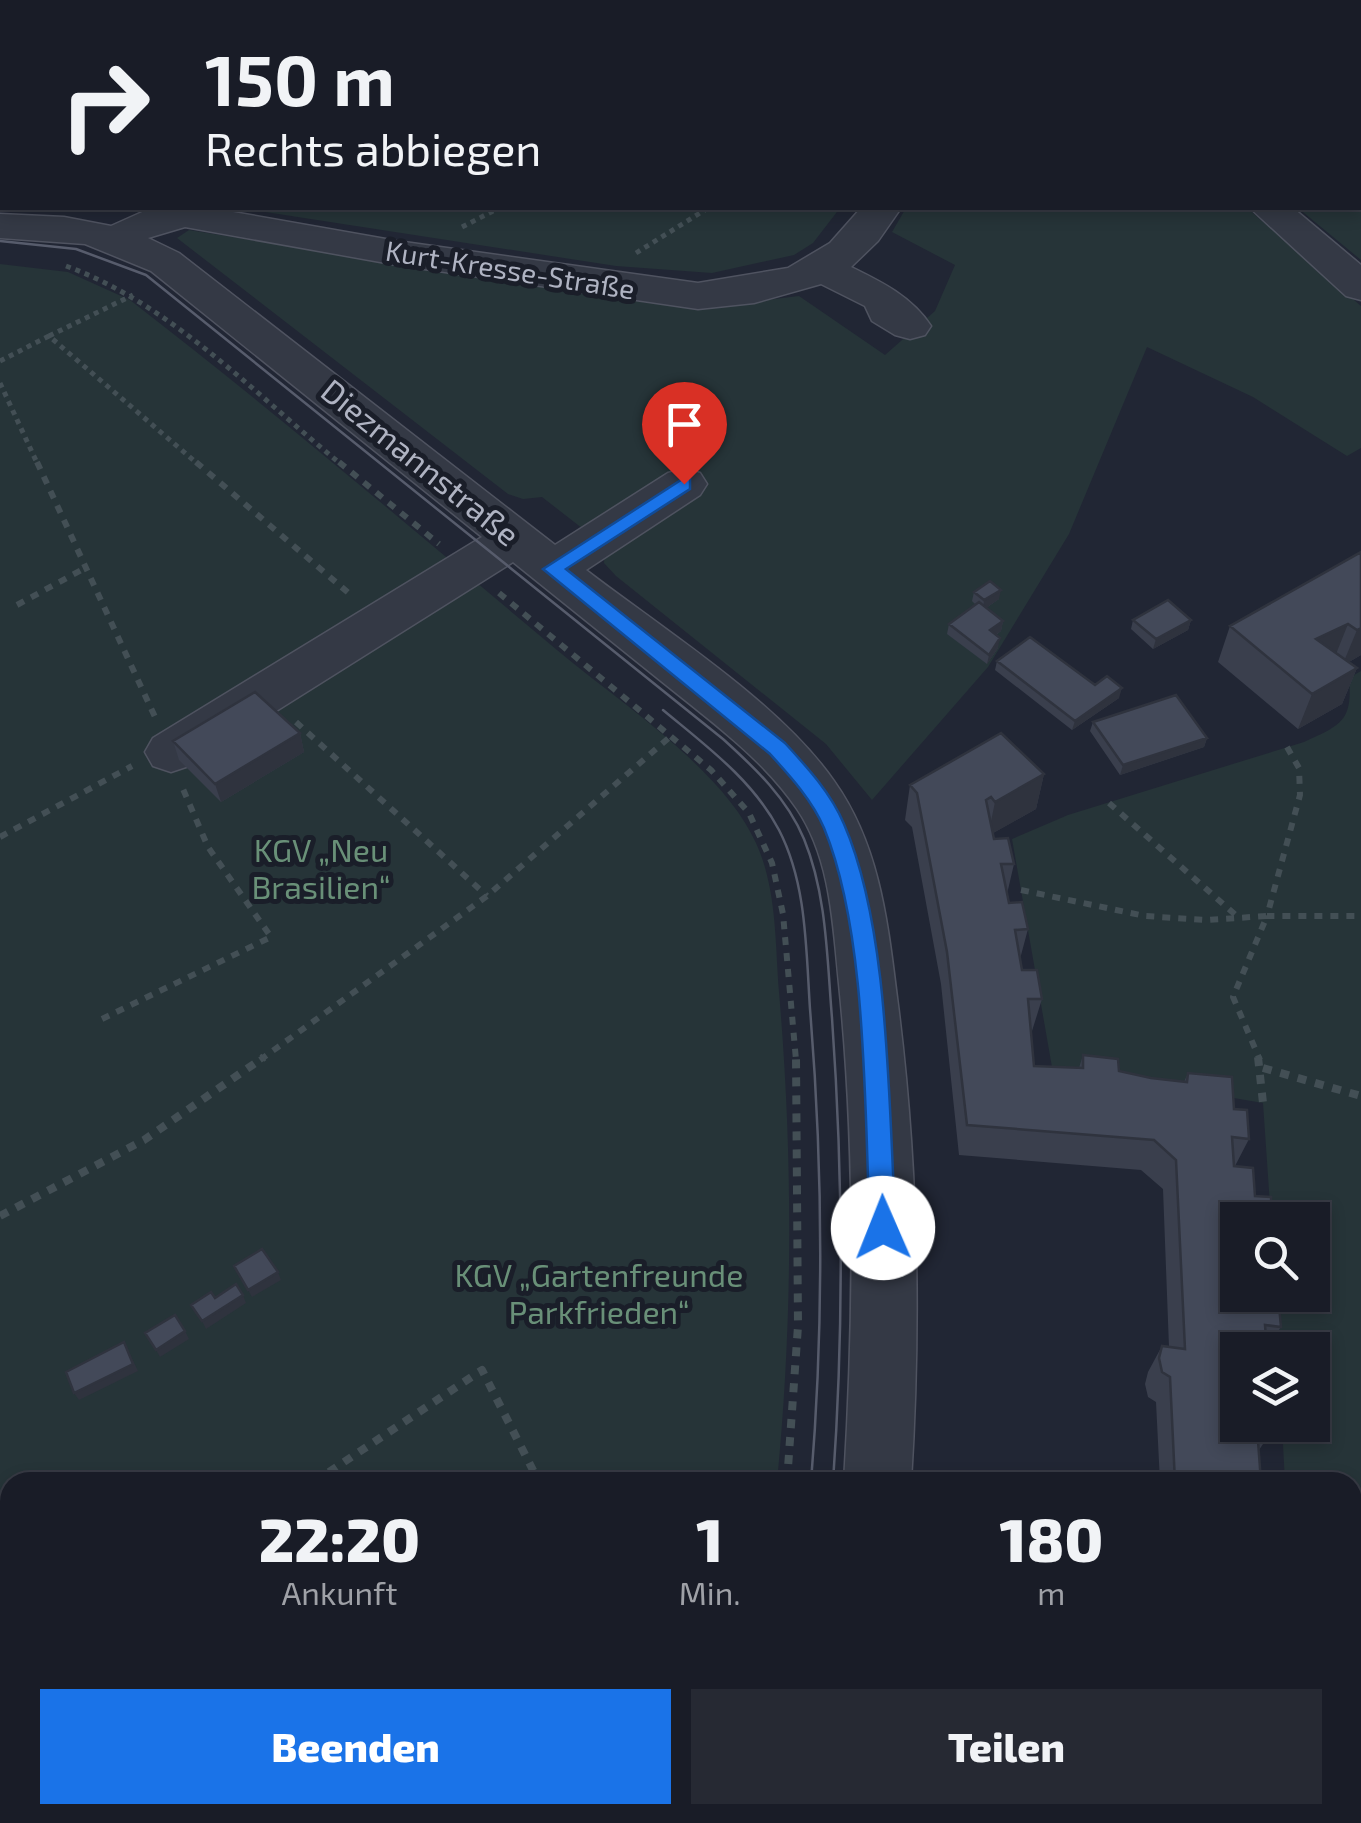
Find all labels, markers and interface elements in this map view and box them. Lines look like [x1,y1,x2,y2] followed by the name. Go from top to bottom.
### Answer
[205,36,395,120] text: 150 m
[40,40,170,170] icon: right
[205,121,542,175] text: Rechts abbiegen
[383,233,637,305] street label: Kurt-Kresse-Straße
[315,370,528,553] street label: Diezmannstraße
[642,382,727,485] pin
[657,397,712,452] icon: arrive
[252,830,390,905] park label: KGV „Neu Brasilien“
[831,1176,935,1280] position arrow
[1220,1202,1330,1442] map controls
[1220,1202,1330,1312] button: search
[455,1255,743,1330] park label: KGV „Gartenfreunde Parkfrieden“
[1220,1332,1330,1442] button: layers
[259,1502,420,1574] text: 22:20
[696,1502,723,1574] text: 1
[999,1502,1103,1574] text: 180
[281,1573,397,1611] text: Ankunft
[679,1573,741,1611] text: Min.
[1037,1573,1065,1611] text: m
[40,1689,671,1804] button: Beenden
[691,1689,1322,1804] button: Teilen

